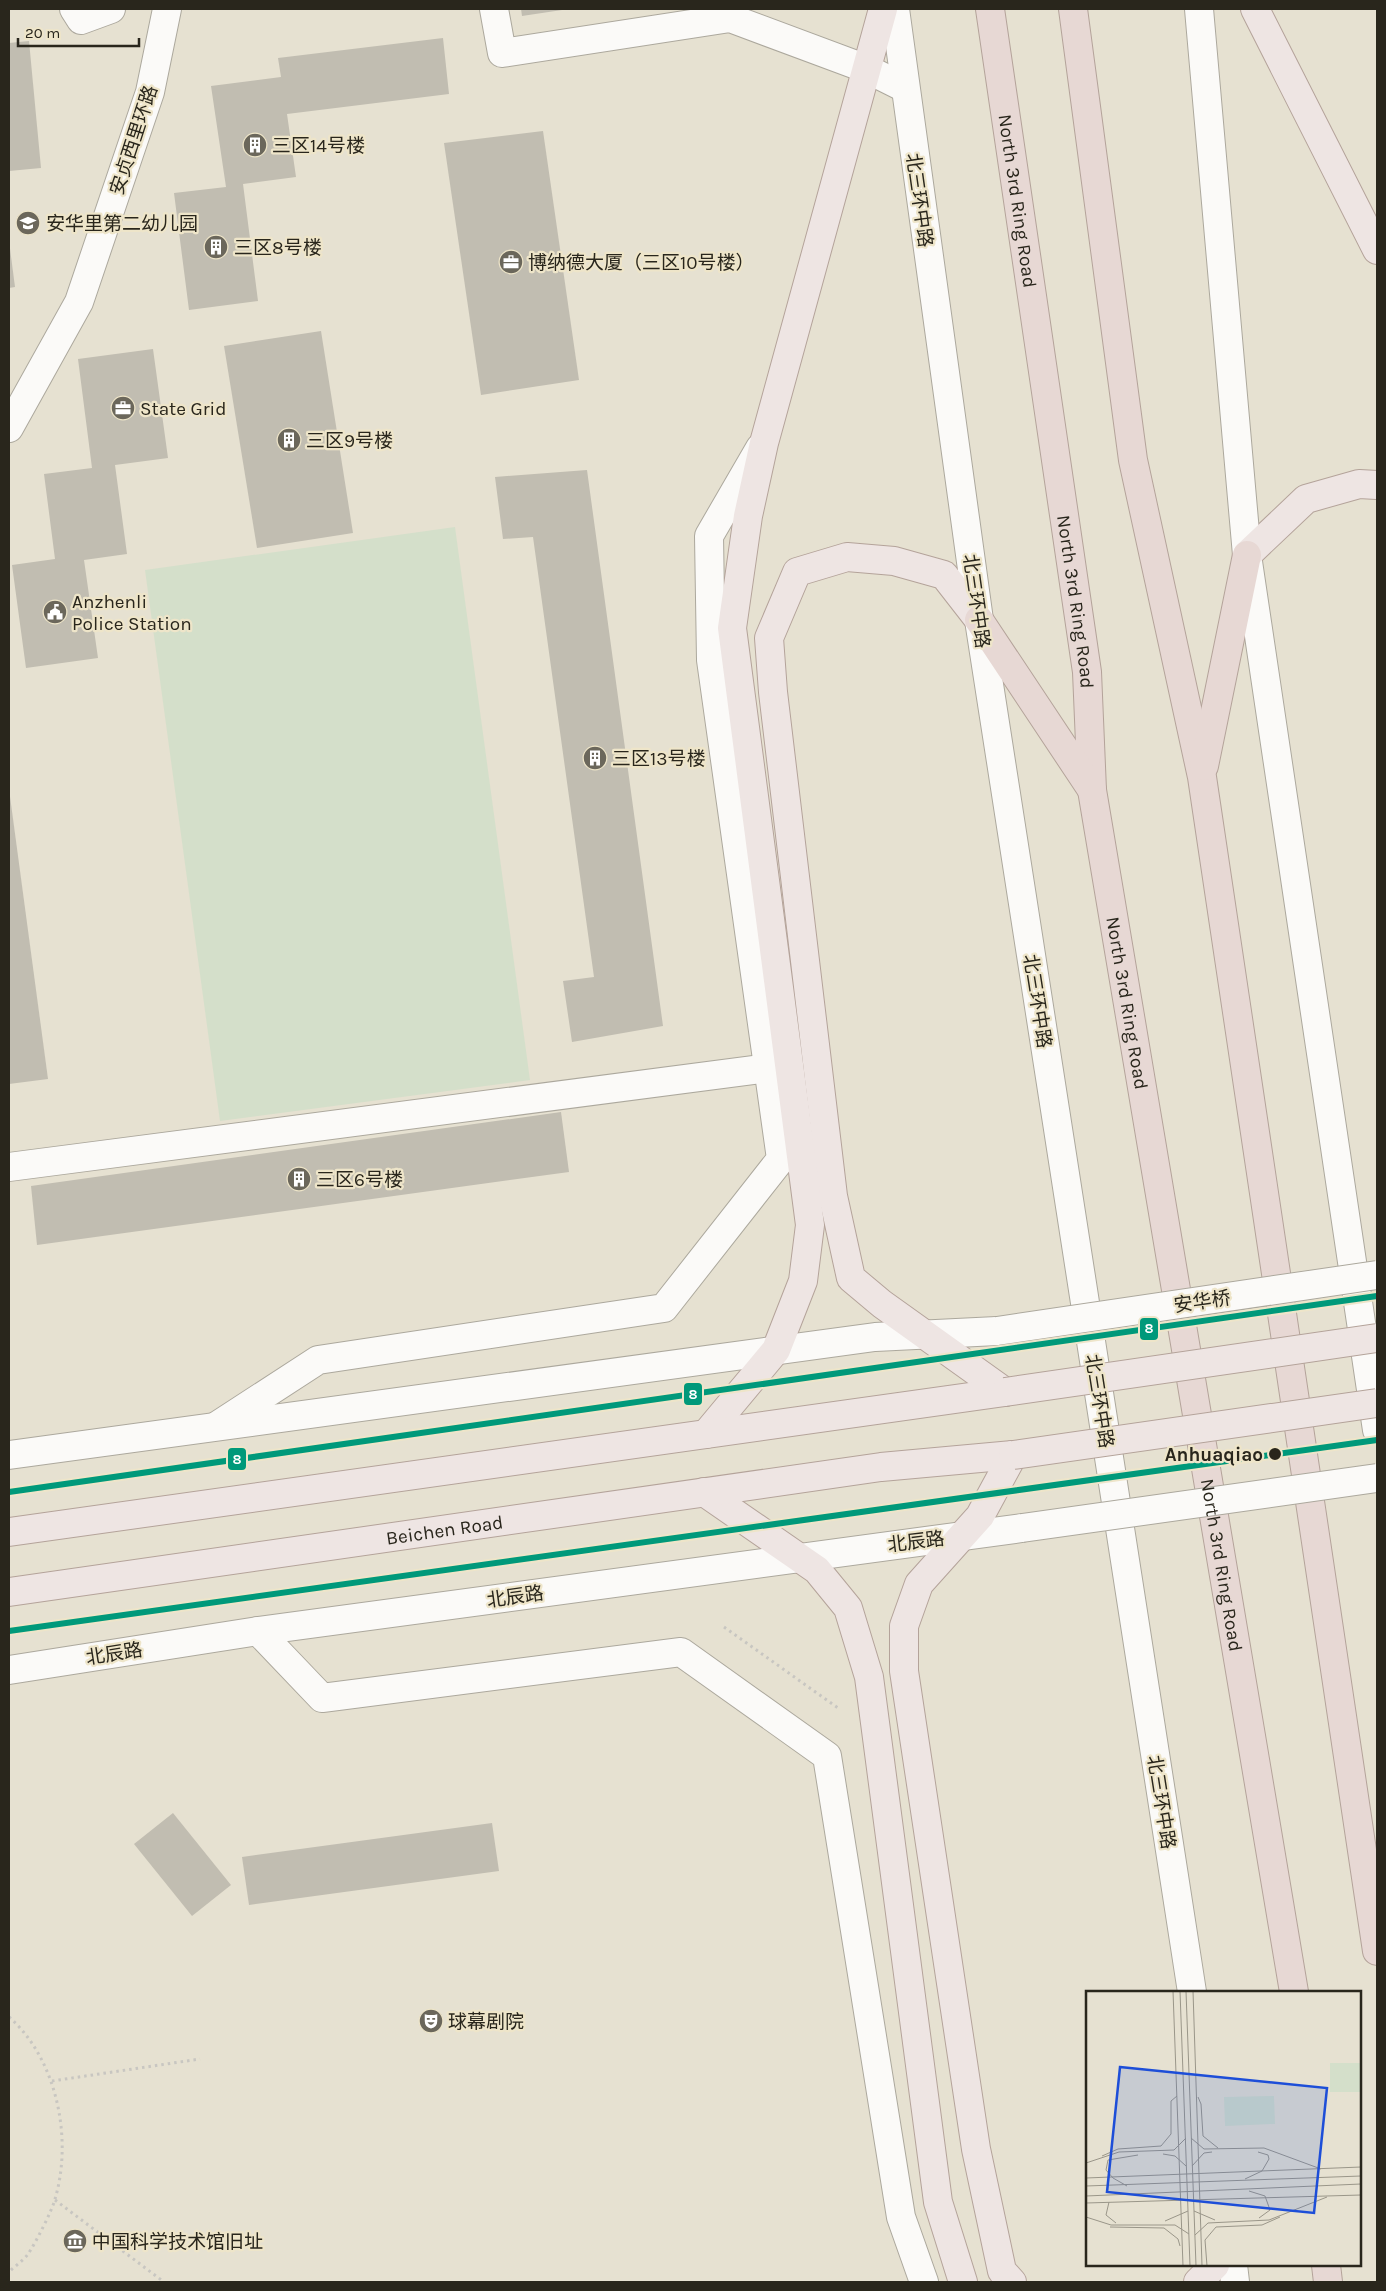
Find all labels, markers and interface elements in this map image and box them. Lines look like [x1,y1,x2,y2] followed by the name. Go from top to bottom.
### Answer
[18,15,139,47] scale bar
[25,24,60,42] text: 20 m
[106,83,162,198] street label: 安贞西里环路
[994,113,1041,289] street label: North 3rd Ring Road
[242,132,268,158] building icon: 三区14号楼
[272,135,365,157] place label: 三区14号楼
[902,152,937,249] street label: 北三环中路
[15,210,41,236] school or university icon: 安华里第二幼儿园
[46,213,198,235] place label: 安华里第二幼儿园
[203,234,229,260] building icon: 三区8号楼
[234,237,322,259] place label: 三区8号楼
[498,249,524,275] office icon: 博纳德大厦（三区10号楼）
[528,252,755,274] place label: 博纳德大厦（三区10号楼）
[110,395,136,421] office icon: State Grid
[140,398,227,420] place label: State Grid
[276,427,302,453] building icon: 三区9号楼
[306,430,393,452] place label: 三区9号楼
[1052,514,1098,689] street label: North 3rd Ring Road
[959,553,994,650] street label: 北三环中路
[72,591,192,635] place label: Anzhenli Police Station
[42,599,68,625] public building icon: Anzhenli Police Station
[582,745,608,771] building icon: 三区13号楼
[612,748,706,770] place label: 三区13号楼
[1101,915,1152,1091] street label: North 3rd Ring Road
[1019,953,1055,1050] street label: 北三环中路
[286,1166,312,1192] building icon: 三区6号楼
[316,1169,403,1191] place label: 三区6号楼
[1172,1287,1232,1317] street label: 安华桥
[1139,1317,1159,1341] line badge: 8
[1144,1320,1154,1337] text: 8
[1081,1353,1117,1450] street label: 北三环中路
[683,1382,703,1406] line badge: 8
[688,1386,698,1403] text: 8
[1165,1444,1263,1466] place label: Anhuaqiao
[1267,1446,1283,1462] marker: Anhuaqiao
[227,1447,247,1471] line badge: 8
[232,1451,242,1468] text: 8
[1196,1477,1247,1653] street label: North 3rd Ring Road
[385,1511,505,1550] street label: Beichen Road
[886,1528,946,1556] street label: 北辰路
[485,1582,545,1612] street label: 北辰路
[84,1639,144,1669] street label: 北辰路
[1143,1754,1179,1851] street label: 北三环中路
[1086,1991,1361,2266] inset map
[418,2008,444,2034] theatre icon: 球幕剧院
[448,2011,524,2033] place label: 球幕剧院
[62,2228,88,2254] museum icon: 中国科学技术馆旧址
[92,2231,263,2253] place label: 中国科学技术馆旧址

